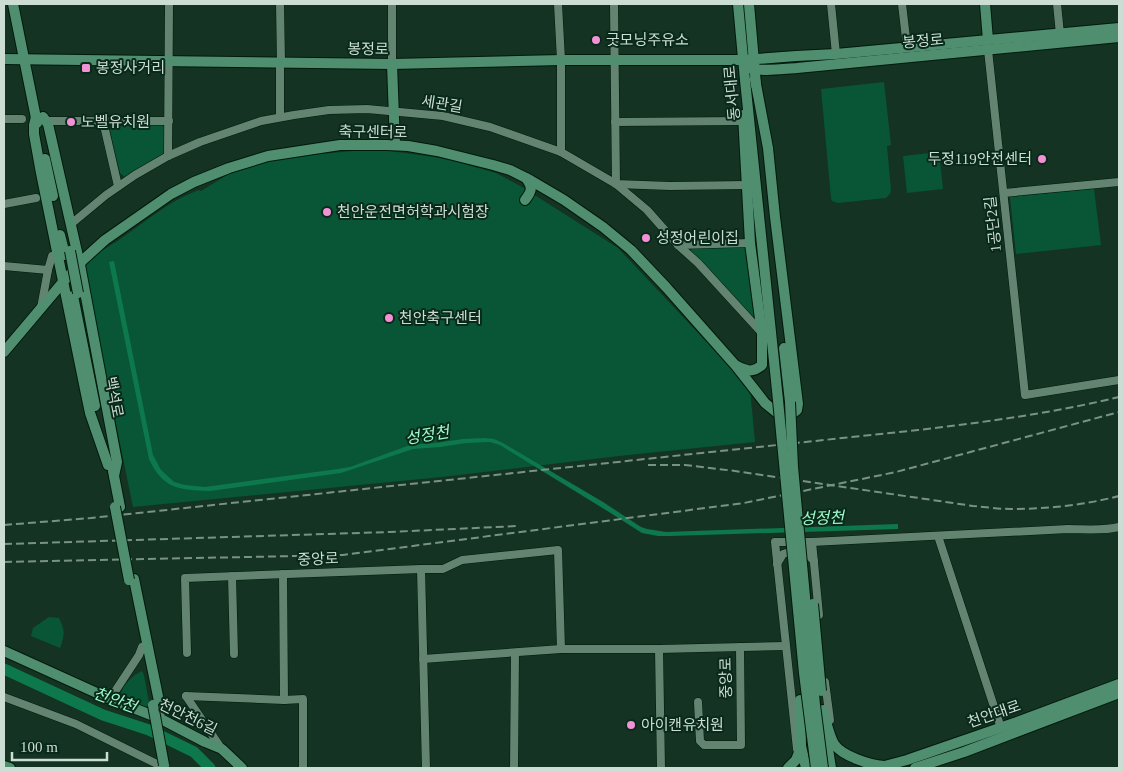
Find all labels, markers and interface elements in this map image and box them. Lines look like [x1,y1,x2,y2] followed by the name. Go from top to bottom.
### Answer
[902,31,944,51] street label: 봉정로
[606,32,689,48] place label: 굿모닝주유소
[590,34,602,46] marker: 굿모닝주유소
[347,41,389,57] street label: 봉정로
[96,60,165,76] place label: 봉정사거리
[80,62,92,74] marker: 봉정사거리
[722,65,742,121] street label: 동서대로
[420,93,464,115] street label: 세관길
[81,114,150,130] place label: 노벨유치원
[65,116,77,128] marker: 노벨유치원
[338,123,408,141] street label: 축구센터로
[927,151,1032,167] place label: 두정119안전센터
[1036,153,1048,165] marker: 두정119안전센터
[982,195,1004,253] street label: 1공단2길
[337,203,489,220] place label: 천안운전면허학과시험장
[321,206,333,218] marker: 천안운전면허학과시험장
[656,230,739,246] place label: 성정어린이집
[640,232,652,244] marker: 성정어린이집
[399,309,482,326] place label: 천안축구센터
[383,312,395,324] marker: 천안축구센터
[102,375,126,419] street label: 백석로
[404,423,452,447] water label: 성정천
[800,509,847,527] water label: 성정천
[297,550,339,568] street label: 중앙로
[718,657,734,699] street label: 중앙로
[91,684,141,716] water label: 천안천
[156,695,220,738] street label: 천안천6길
[965,697,1023,731] street label: 천안대로
[641,717,724,733] place label: 아이캔유치원
[625,719,637,731] marker: 아이캔유치원
[12,730,108,762] scale bar
[20,739,58,755] text: 100 m

